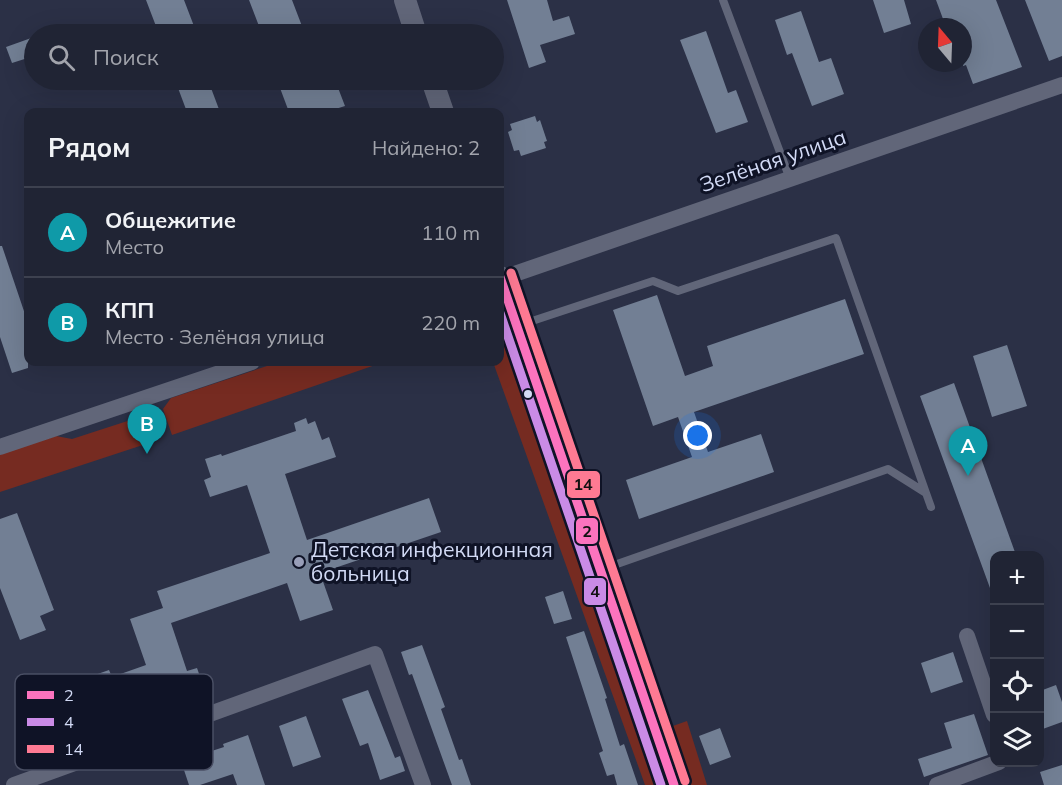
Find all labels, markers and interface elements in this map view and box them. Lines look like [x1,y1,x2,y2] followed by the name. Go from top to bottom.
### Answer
[918,18,972,72] north arrow
[24,24,504,90] search box
[45,41,78,74] icon: search
[93,43,159,71] text: Поиск
[696,123,849,197] street label: Зелёная улица
[48,131,131,164] text: Рядом
[372,135,480,160] text: Найдено: 2
[105,206,236,234] text: Общежитие
[60,220,75,245] text: A
[421,220,480,245] text: 110 m
[105,234,164,259] text: Место
[105,296,154,324] text: КПП
[61,310,74,335] text: B
[421,310,480,335] text: 220 m
[105,324,325,349] text: Место · Зелёная улица
[522,388,534,400] unlabelled marker
[128,404,166,454] pin: B
[683,421,712,450] your location
[948,426,988,476] pin: A
[566,470,601,499] line badge: 14
[573,474,593,494] text: 14
[575,517,599,545] line badge: 2
[582,521,592,541] text: 2
[311,536,553,586] place label: Детская инфекционная больница
[990,551,1044,767] map controls
[990,551,1044,605] button: +
[292,555,306,569] marker: Детская инфекционная больница
[583,577,607,606] line badge: 4
[590,581,600,601] text: 4
[990,605,1044,659] button: −
[990,659,1044,713] button: locate
[15,674,213,770] legend
[64,685,74,705] text: 2
[64,712,74,732] text: 4
[990,713,1044,767] button: layers
[64,739,84,759] text: 14

